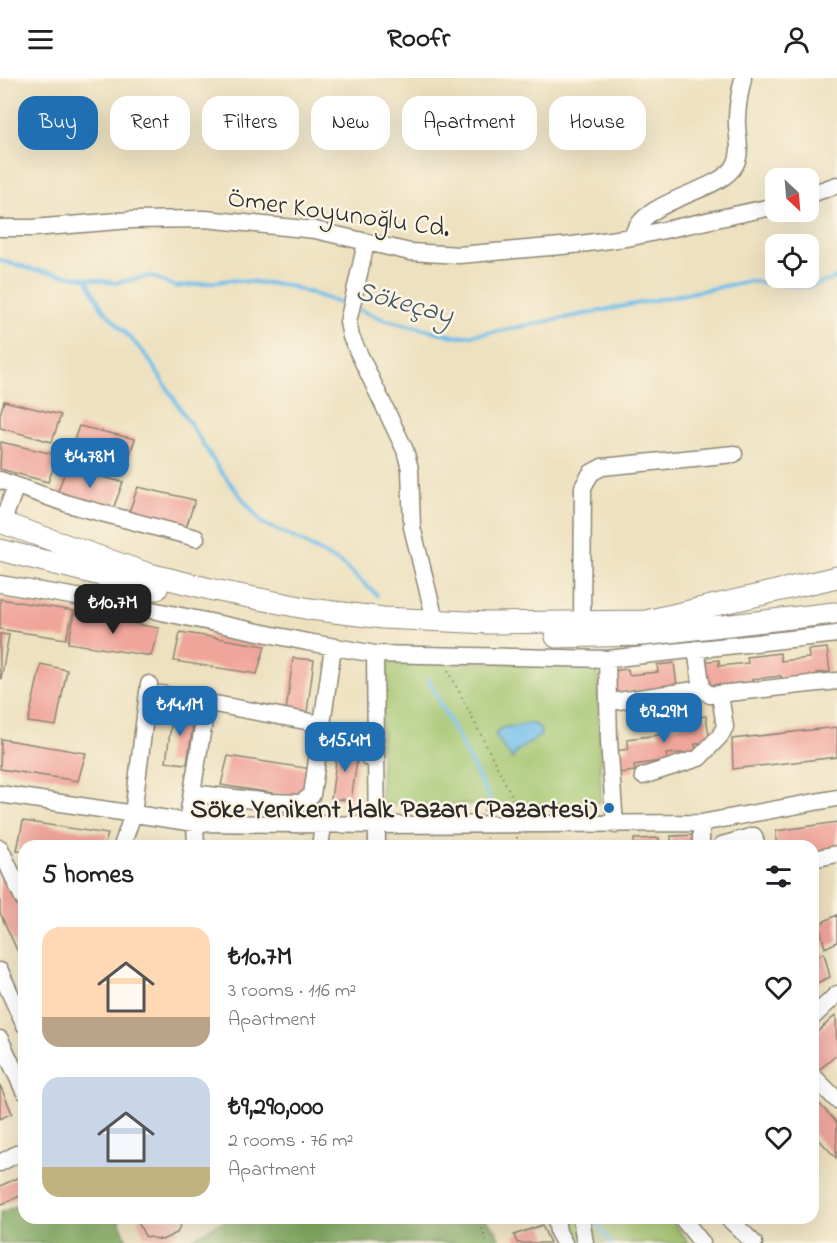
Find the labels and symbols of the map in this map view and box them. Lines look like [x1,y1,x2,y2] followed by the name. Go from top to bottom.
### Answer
[765,168,819,222] north arrow
[225,180,452,249] street label: Ömer Koyunoğlu Cd.
[351,272,458,337] water label: Sökeçay
[41,438,139,489] pin: ₺4.78M
[64,584,162,635] pin: ₺10.7M
[131,686,229,737] pin: ₺14.1M
[615,693,713,744] pin: ₺9.29M
[296,722,394,773] pin: ₺15.4M
[190,791,597,830] place label: Söke Yenikent Halk Pazarı (Pazartesi)
[602,801,616,815] marker: Söke Yenikent Halk Pazarı (Pazartesi)

